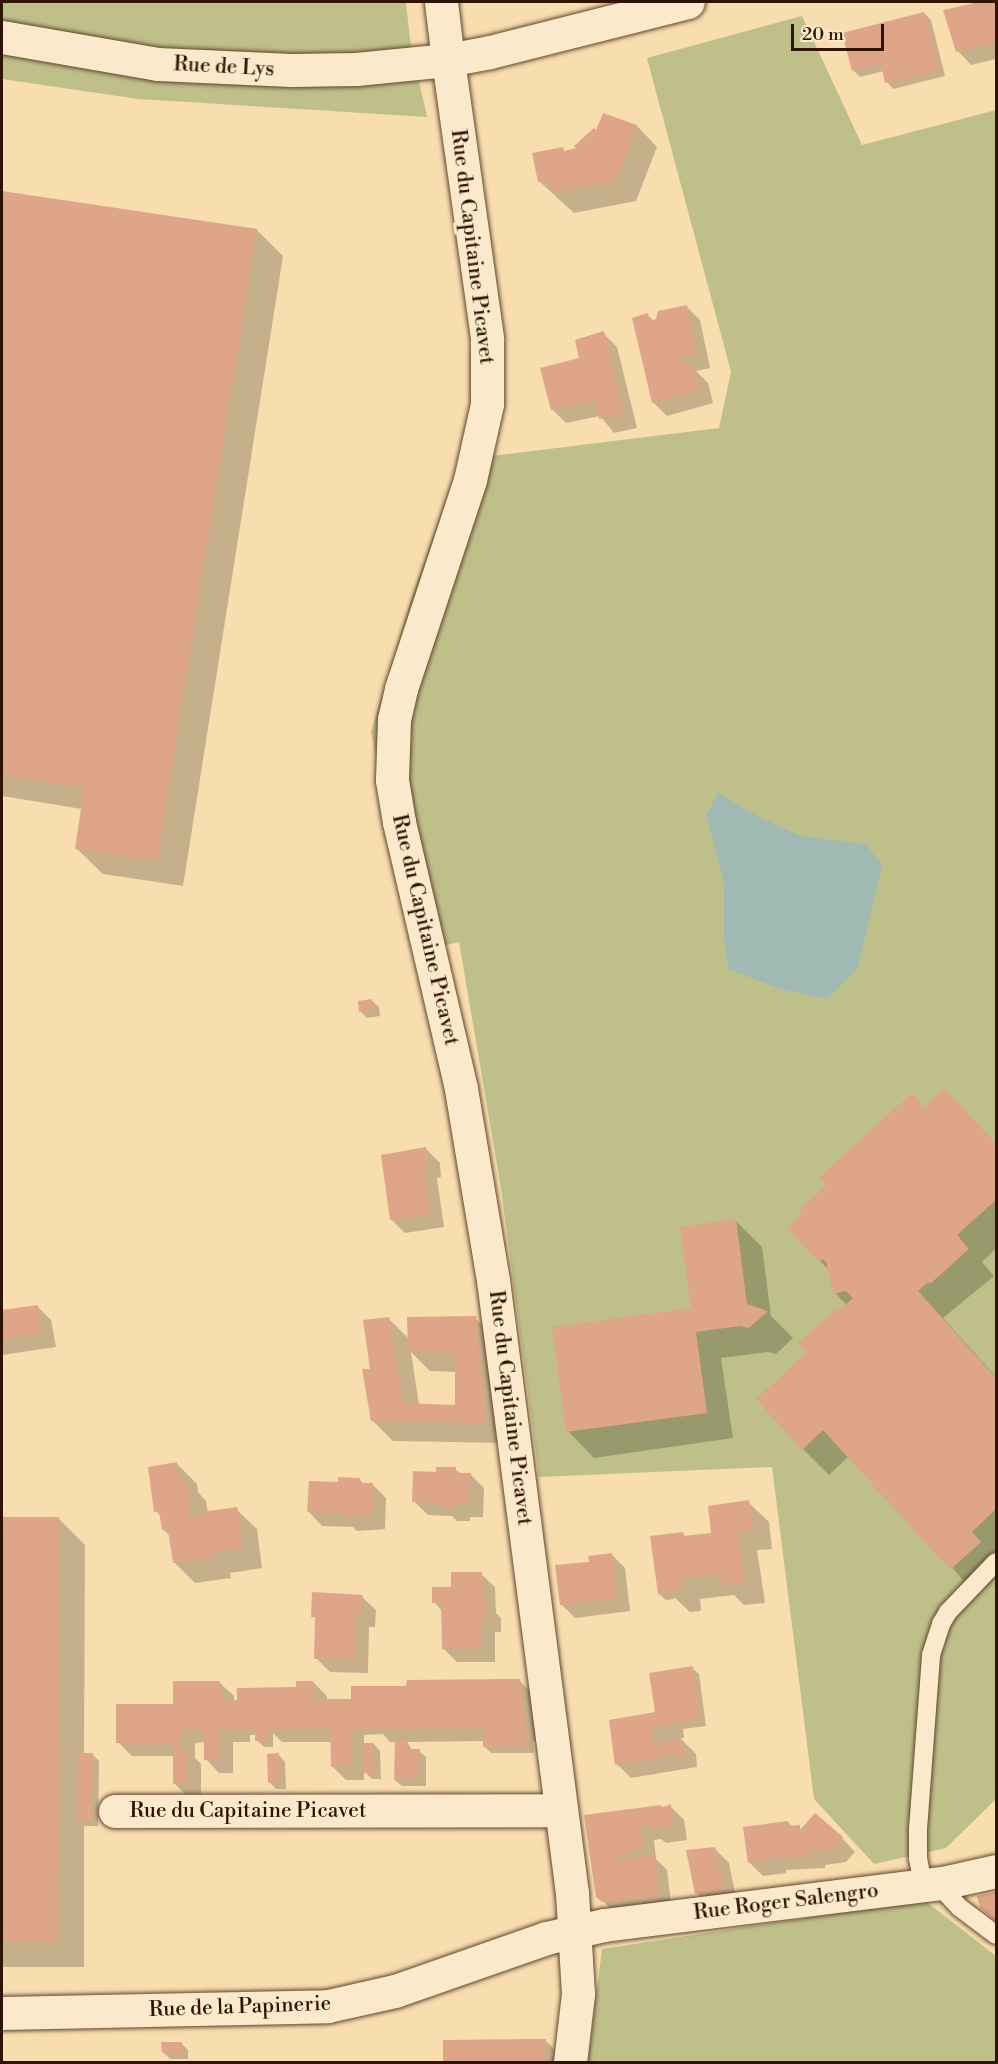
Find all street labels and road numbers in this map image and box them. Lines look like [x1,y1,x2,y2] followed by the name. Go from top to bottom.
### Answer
[173,52,275,82] street label: Rue de Lys
[445,128,499,366] street label: Rue du Capitaine Picavet
[386,812,464,1048] street label: Rue du Capitaine Picavet
[483,1289,537,1527] street label: Rue du Capitaine Picavet
[130,1798,366,1824] street label: Rue du Capitaine Picavet
[692,1878,880,1926] street label: Rue Roger Salengro
[148,1991,332,2023] street label: Rue de la Papinerie

